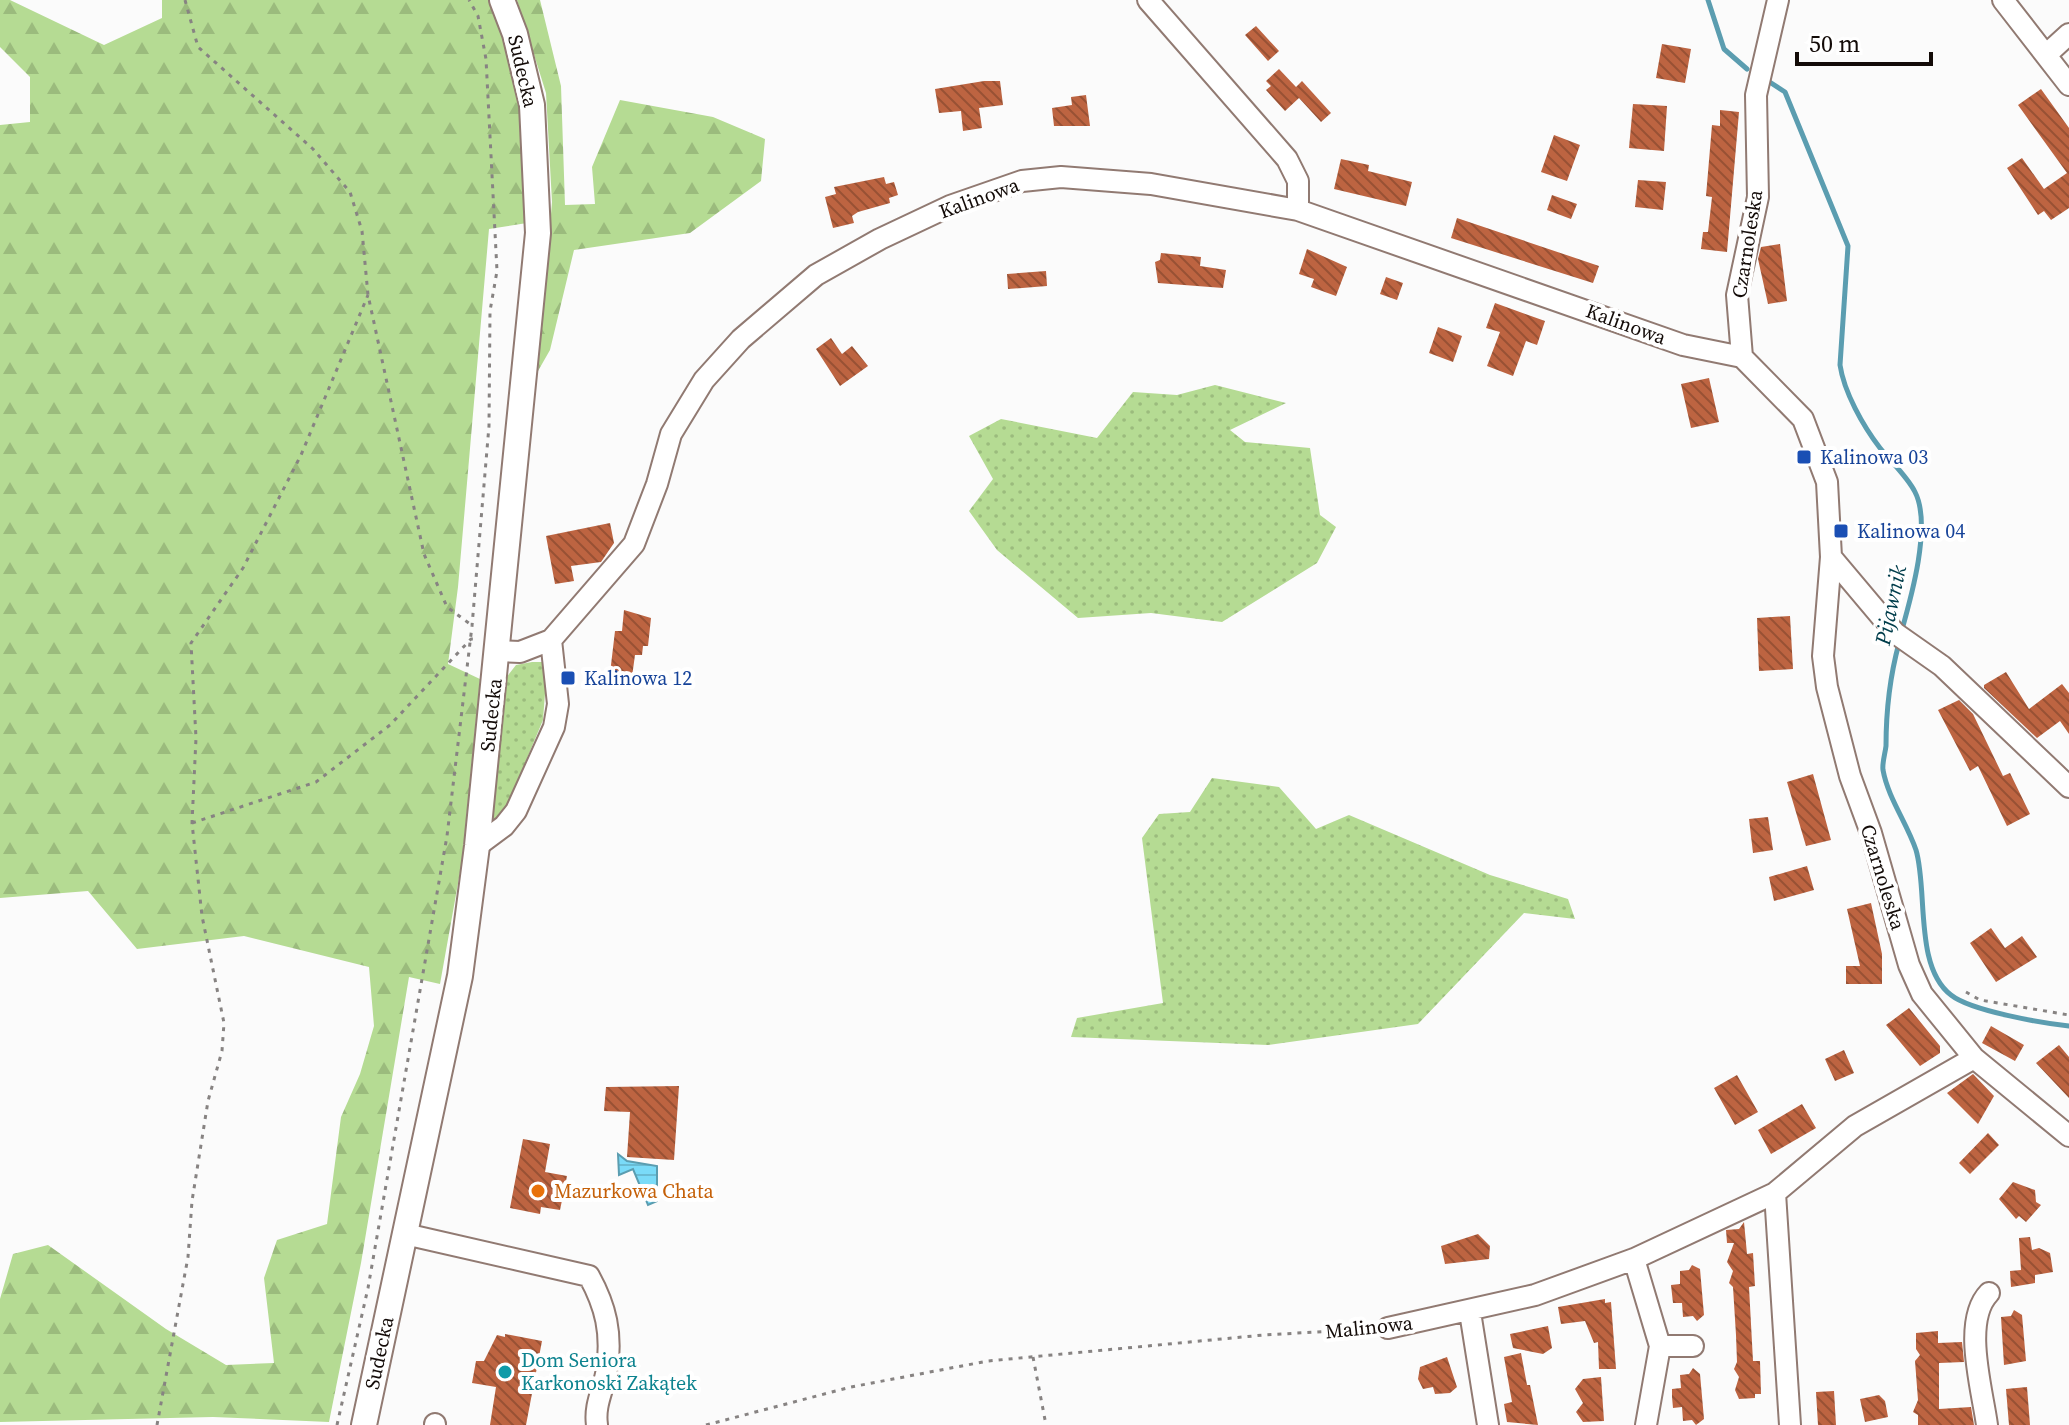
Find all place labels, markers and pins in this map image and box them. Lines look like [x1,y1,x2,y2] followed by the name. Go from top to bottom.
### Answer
[1820,443,1928,471] place label: Kalinowa 03
[1795,448,1813,466] marker: Kalinowa 03
[1857,517,1965,545] place label: Kalinowa 04
[1832,522,1850,540] marker: Kalinowa 04
[584,664,692,692] place label: Kalinowa 12
[559,669,577,687] marker: Kalinowa 12
[554,1177,714,1205] place label: Mazurkowa Chata
[529,1182,547,1200] marker: Mazurkowa Chata
[521,1346,697,1397] place label: Dom Seniora Karkonoski Zakątek
[496,1363,514,1381] marker: Dom Seniora Karkonoski Zakątek

